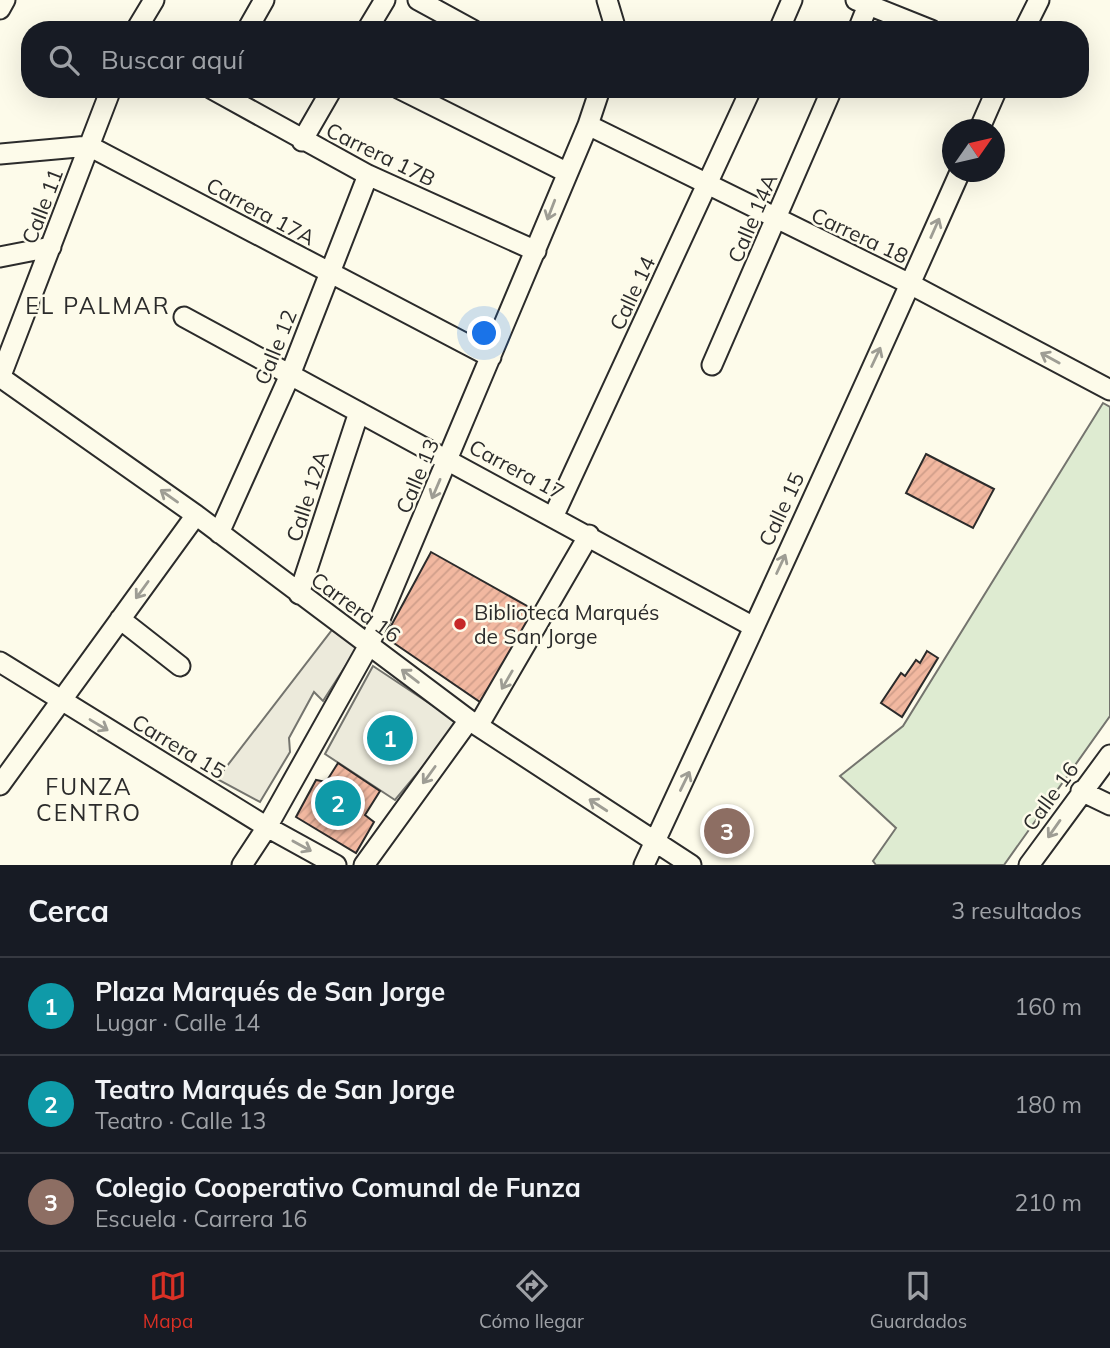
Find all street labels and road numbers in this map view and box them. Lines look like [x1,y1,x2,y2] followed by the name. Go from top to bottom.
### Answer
[322,116,440,192] street label: Carrera 17B
[16,165,68,247] street label: Calle 11
[722,169,783,266] street label: Calle 14A
[202,171,320,251] street label: Carrera 17A
[807,201,913,269] street label: Carrera 18
[604,251,661,334] street label: Calle 14
[248,306,302,388] street label: Calle 12
[465,433,569,505] street label: Carrera 17
[390,435,444,517] street label: Calle 13
[280,447,334,545] street label: Calle 12A
[753,468,809,550] street label: Calle 15
[306,566,406,648] street label: Carrera 16
[128,708,230,784] street label: Carrera 15
[1016,757,1084,835] street label: Calle 16

